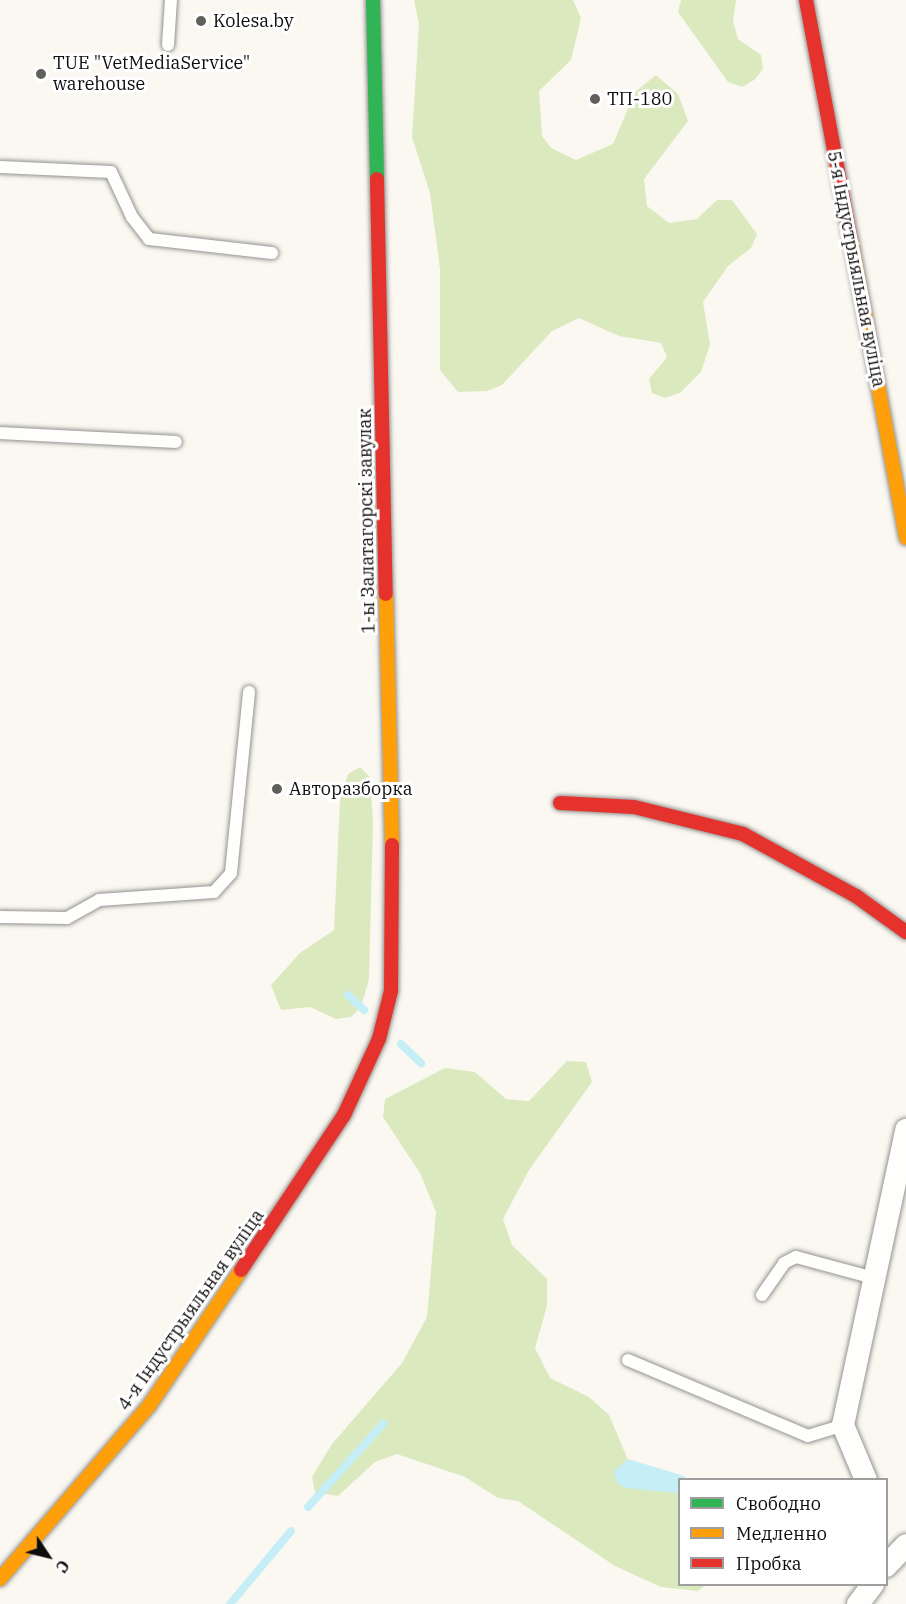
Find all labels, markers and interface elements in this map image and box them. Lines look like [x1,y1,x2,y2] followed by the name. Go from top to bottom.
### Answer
[213,10,294,32] place label: Kolesa.by
[194,14,208,28] marker: Kolesa.by
[53,53,250,96] place label: TUE "VetMediaService" warehouse
[34,67,48,81] marker: TUE "VetMediaService" warehouse
[607,88,672,110] place label: ТП-180
[588,92,602,106] marker: ТП-180
[823,149,889,389] street label: 5-я Індустрыяльная вуліца
[354,408,380,634] street label: 1-ы Залатагорскі завулак
[289,778,413,800] place label: Авторазборка
[270,782,284,796] marker: Авторазборка
[113,1206,269,1414] street label: 4-я Індустрыяльная вуліца
[678,1478,888,1586] legend
[736,1492,821,1515] text: Свободно
[736,1522,827,1545] text: Медленно
[18,1526,78,1586] north arrow
[736,1552,802,1575] text: Пробка
[52,1556,74,1576] text: С

